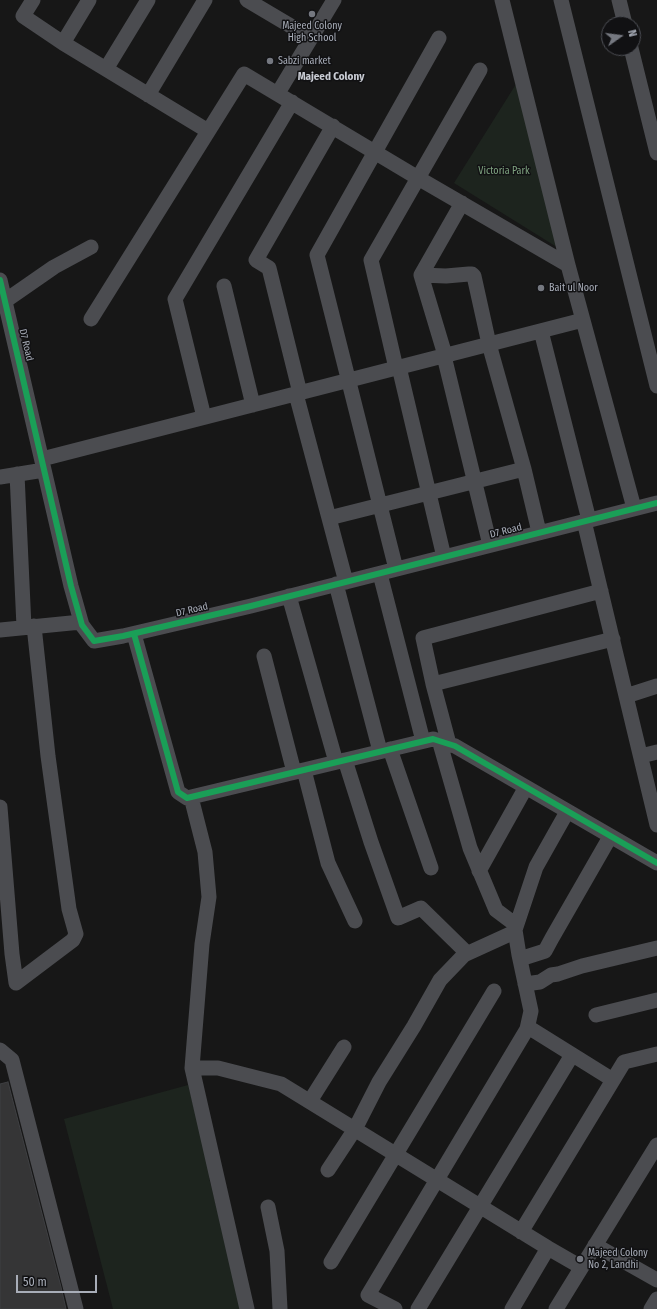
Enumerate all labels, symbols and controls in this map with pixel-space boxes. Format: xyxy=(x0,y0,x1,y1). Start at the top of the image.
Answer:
marker: Majeed Colony High School xyxy=(307,9,317,19)
north arrow xyxy=(601,16,641,56)
place label: Majeed Colony High School xyxy=(282,20,342,44)
text: N xyxy=(625,28,639,38)
place label: Sabzi market xyxy=(278,55,331,67)
marker: Sabzi market xyxy=(265,56,275,66)
district label: Majeed Colony xyxy=(298,70,364,84)
park label: Victoria Park xyxy=(478,165,530,177)
place label: Bait ul Noor xyxy=(549,282,598,294)
marker: Bait ul Noor xyxy=(536,283,546,293)
street label: D7 Road xyxy=(16,328,36,362)
street label: D7 Road xyxy=(489,521,523,541)
street label: D7 Road xyxy=(175,600,209,620)
place label: Majeed Colony No 2, Landhi xyxy=(588,1247,648,1270)
marker: Majeed Colony No 2, Landhi xyxy=(575,1254,585,1264)
scale bar xyxy=(18,1267,99,1293)
text: 50 m xyxy=(23,1275,47,1289)

